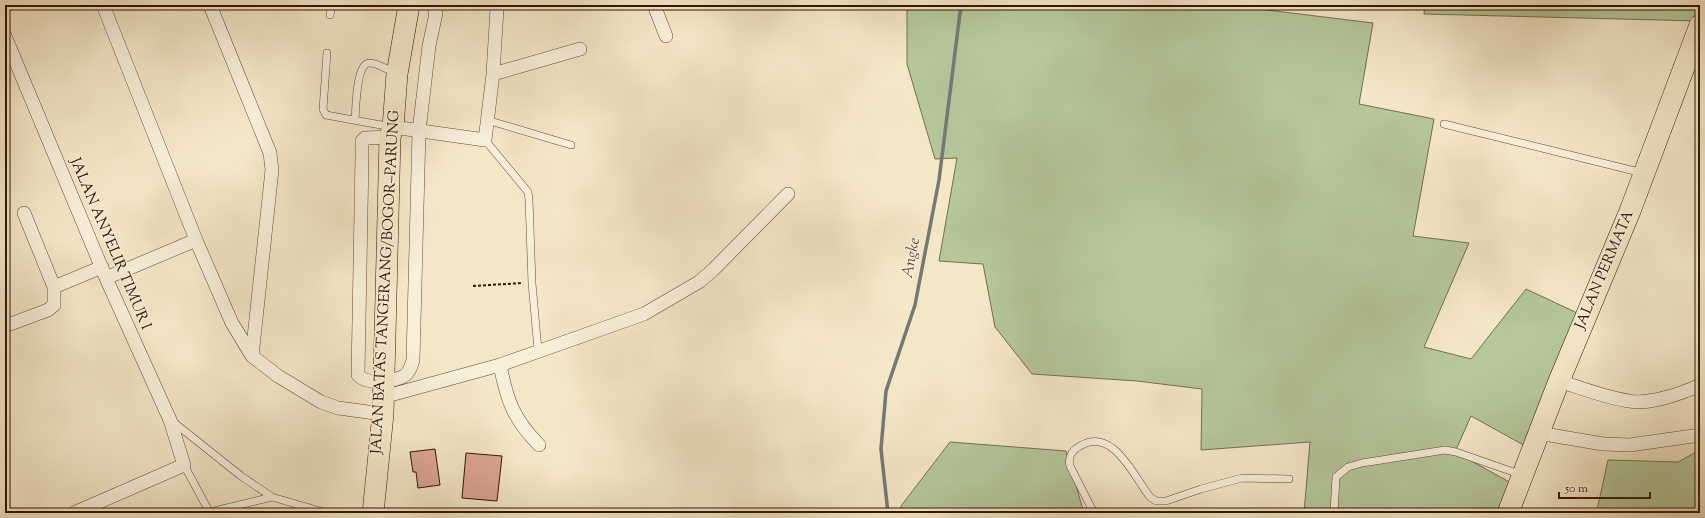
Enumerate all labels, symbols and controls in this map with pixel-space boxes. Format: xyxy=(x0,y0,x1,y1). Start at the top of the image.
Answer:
street label: JALAN BATAS TANGERANG/BOGOR–PARUNG xyxy=(366,109,406,456)
street label: JALAN ANYELIR TIMUR I xyxy=(64,154,156,333)
street label: JALAN PERMATA xyxy=(1570,207,1640,334)
water label: Angke xyxy=(897,236,927,280)
scale bar xyxy=(1559,474,1650,500)
text: 50 m xyxy=(1564,480,1588,498)

